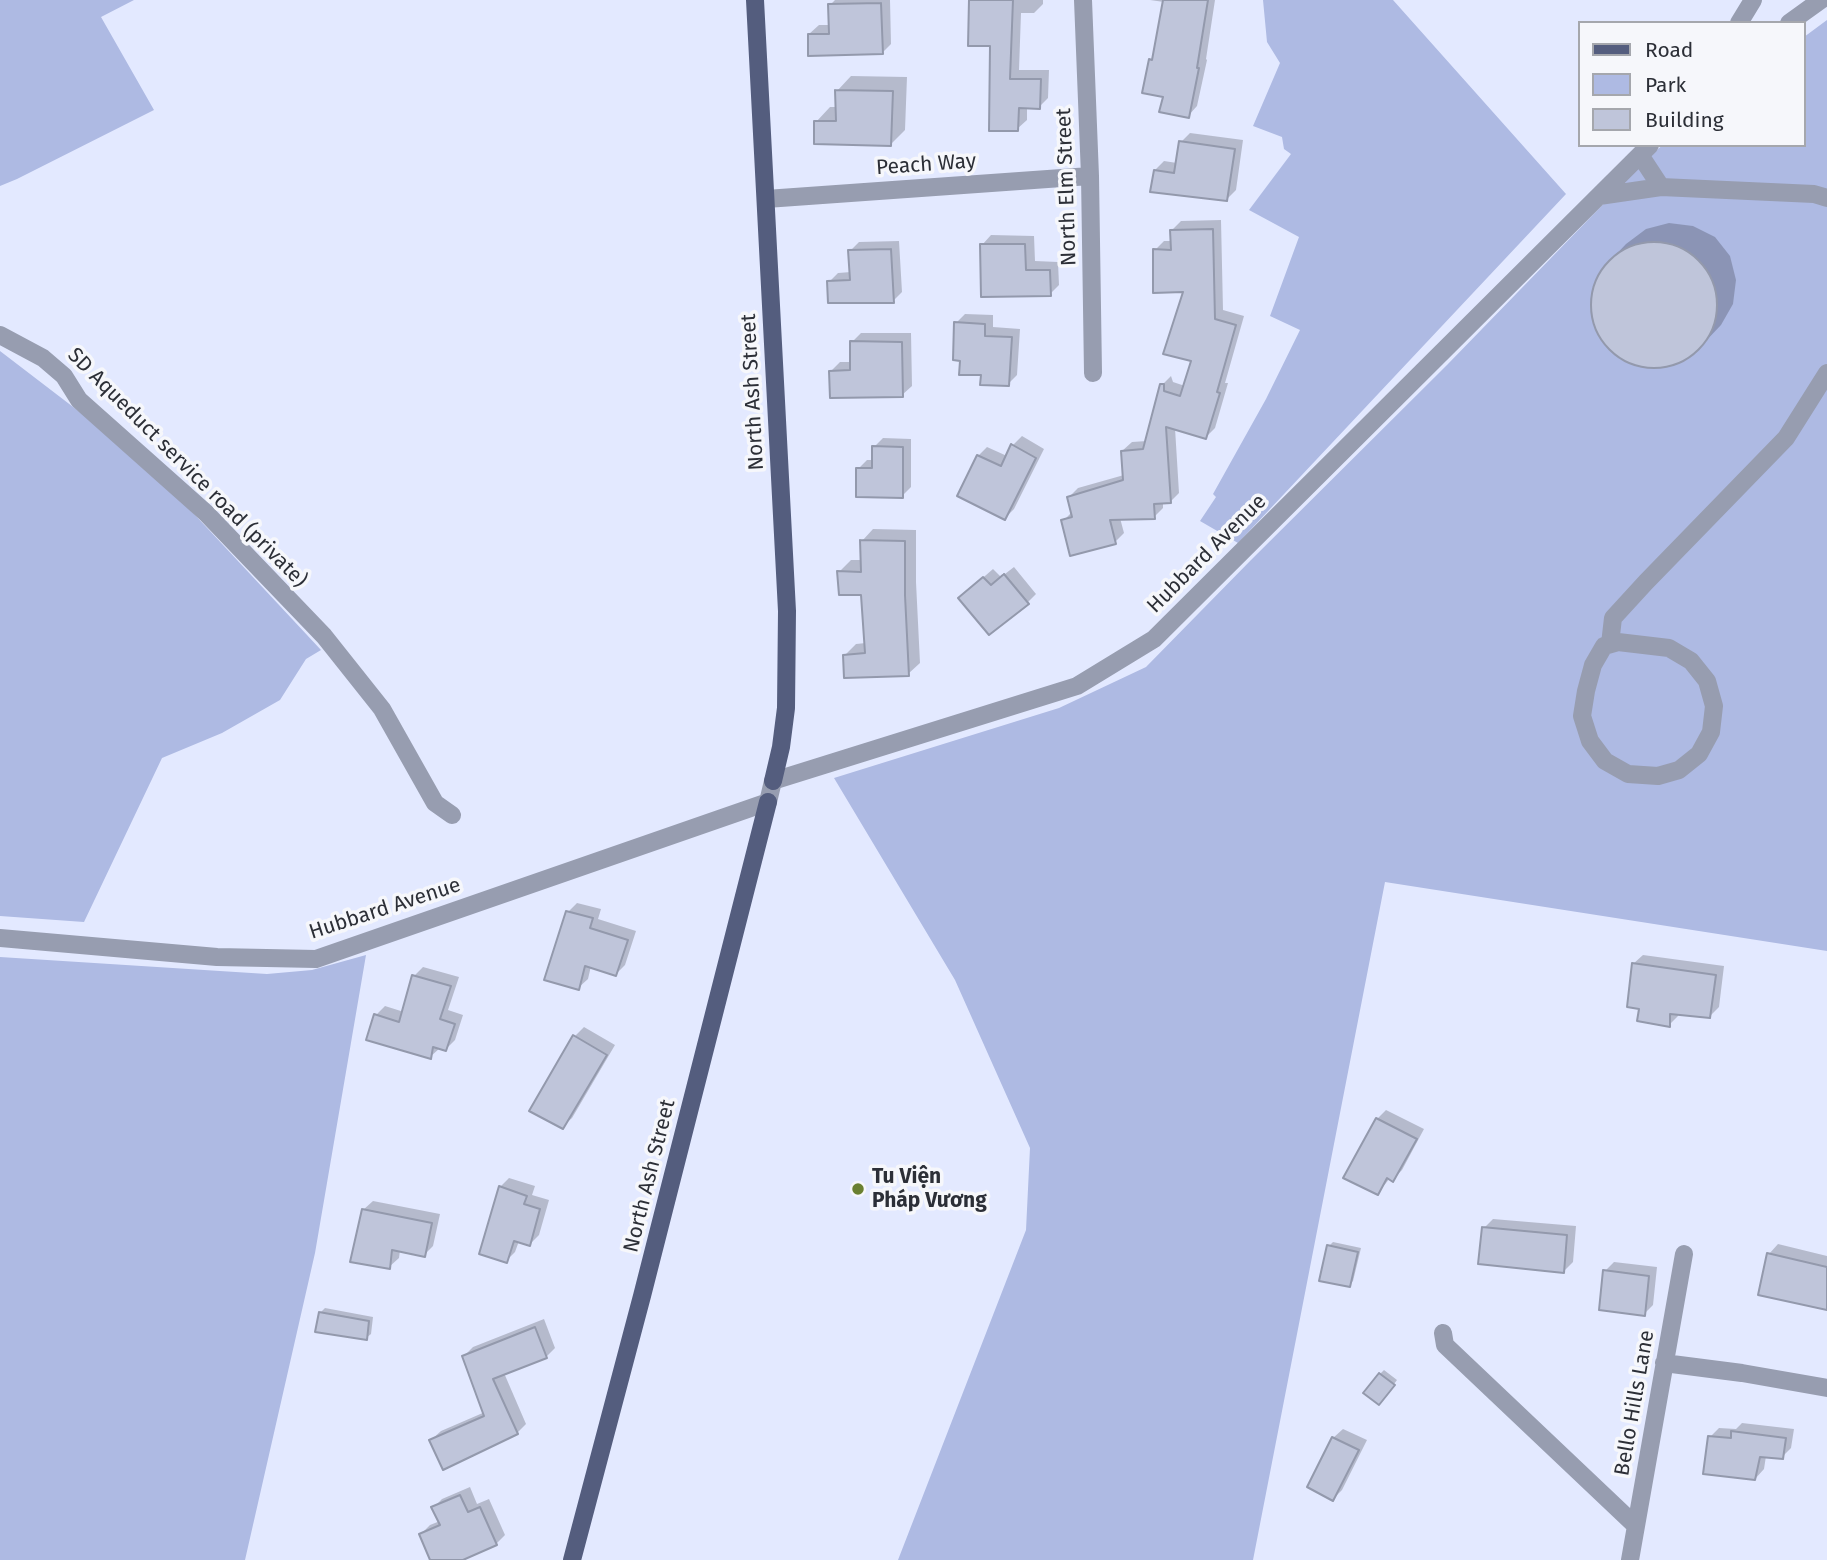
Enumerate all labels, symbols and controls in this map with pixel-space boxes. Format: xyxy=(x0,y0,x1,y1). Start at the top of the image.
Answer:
legend xyxy=(1578,21,1806,147)
text: Road xyxy=(1645,37,1693,63)
text: Park xyxy=(1645,72,1686,98)
text: Building xyxy=(1645,107,1724,133)
street label: North Elm Street xyxy=(1052,108,1082,266)
street label: Peach Way xyxy=(875,149,977,181)
street label: North Ash Street xyxy=(736,313,770,471)
street label: SD Aqueduct service road (private) xyxy=(62,343,312,593)
street label: Hubbard Avenue xyxy=(1142,489,1272,619)
street label: Hubbard Avenue xyxy=(306,873,464,945)
street label: North Ash Street xyxy=(619,1097,681,1255)
place label: Tu Viện Pháp Vương xyxy=(872,1164,987,1214)
marker: Tu Viện Pháp Vương xyxy=(850,1181,866,1197)
street label: Bello Hills Lane xyxy=(1610,1328,1660,1478)

